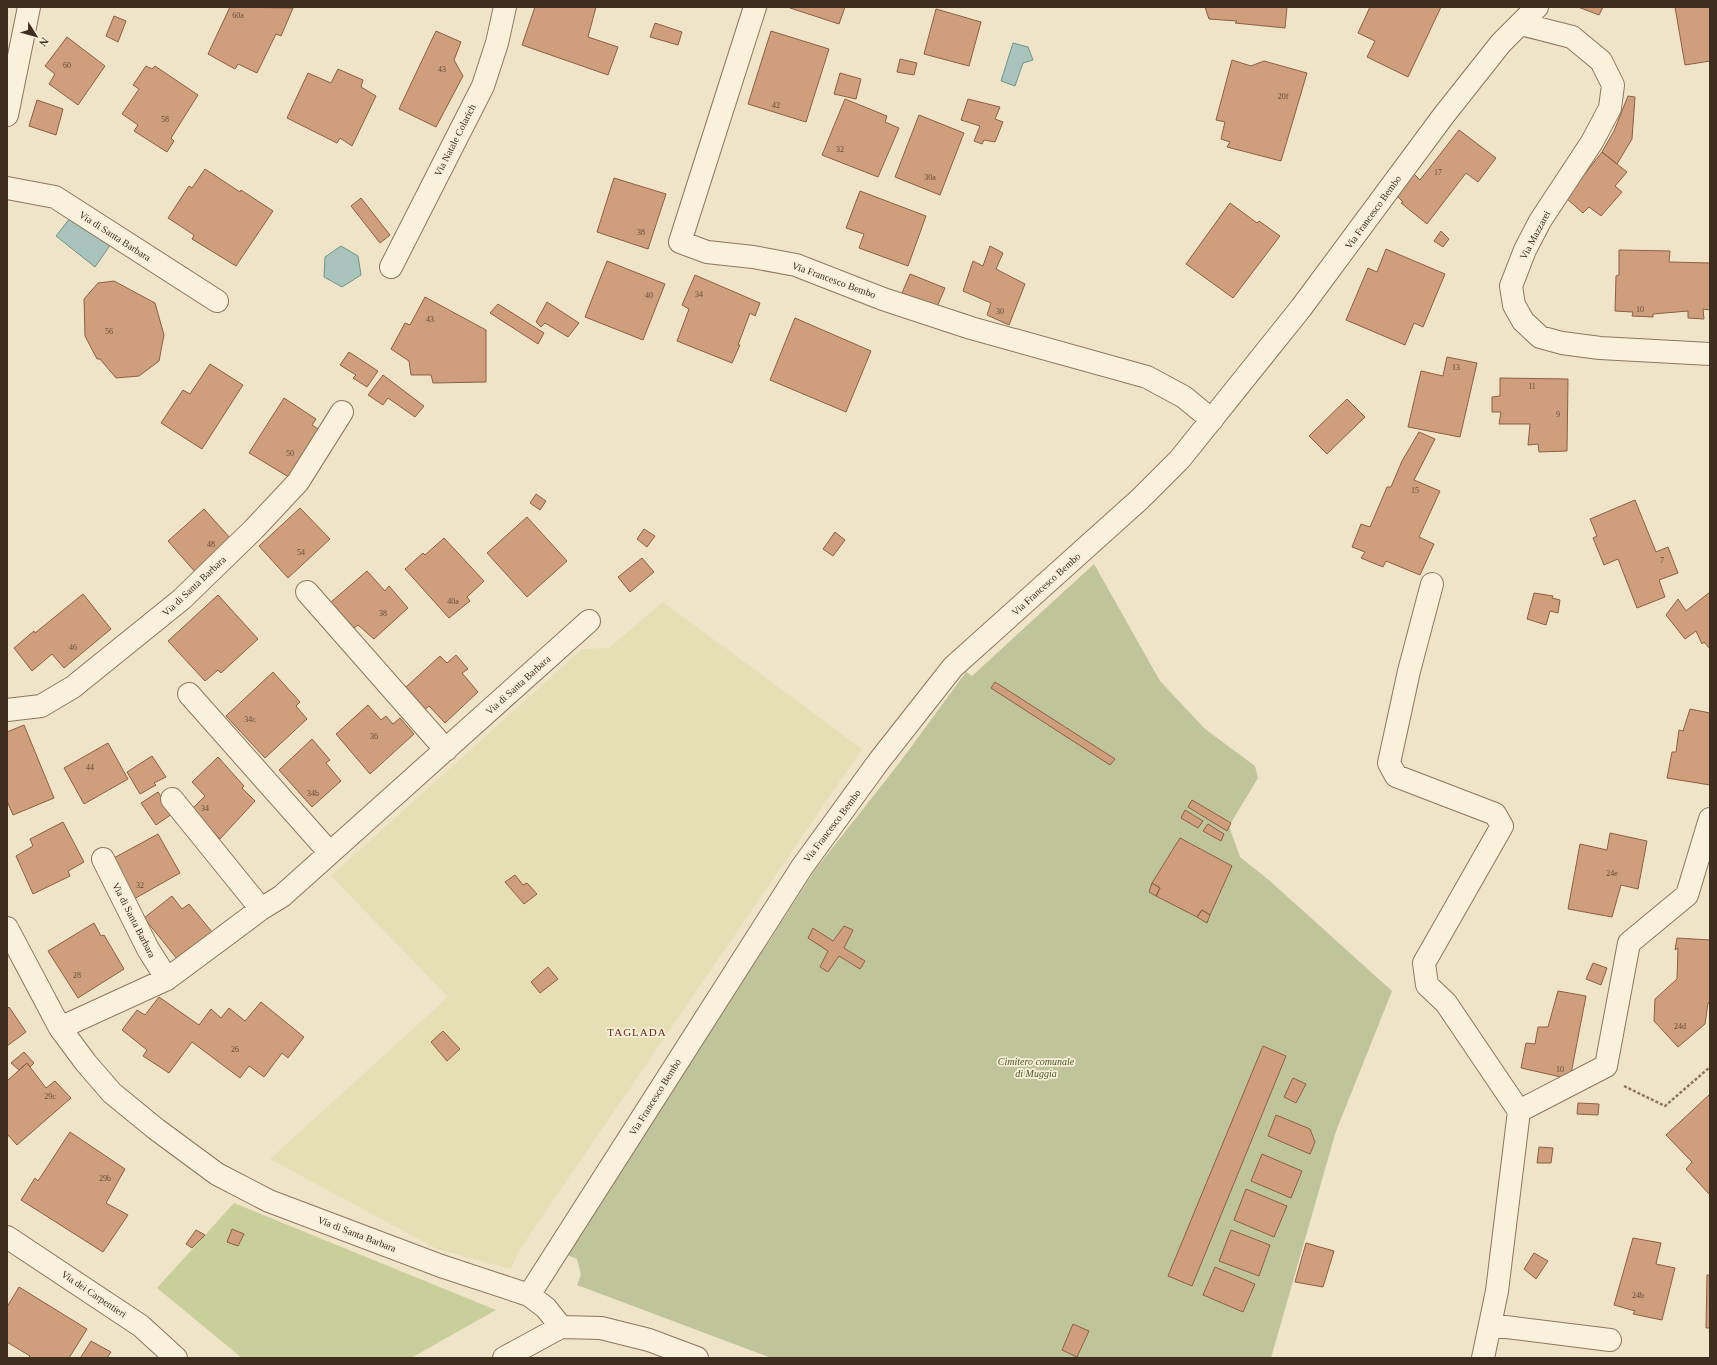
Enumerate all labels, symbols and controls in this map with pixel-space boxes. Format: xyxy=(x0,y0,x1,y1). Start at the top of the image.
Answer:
house number: 60a xyxy=(232,11,244,20)
north arrow xyxy=(16,16,56,56)
text: N xyxy=(37,35,51,49)
house number: 60 xyxy=(63,61,71,70)
house number: 43 xyxy=(438,65,446,74)
house number: 20f xyxy=(1278,92,1289,101)
house number: 42 xyxy=(772,101,780,110)
street label: Via Natale Colarich xyxy=(432,102,478,178)
house number: 58 xyxy=(161,115,169,124)
house number: 32 xyxy=(836,145,844,154)
house number: 17 xyxy=(1434,168,1442,177)
house number: 30a xyxy=(924,173,936,182)
street label: Via Francesco Bembo xyxy=(1343,173,1403,251)
street label: Via di Santa Barbara xyxy=(77,209,153,264)
street label: Via Mazzarei xyxy=(1518,209,1553,261)
house number: 38 xyxy=(637,228,645,237)
street label: Via Francesco Bembo xyxy=(791,260,877,300)
house number: 34 xyxy=(695,290,703,299)
house number: 40 xyxy=(645,291,653,300)
house number: 10 xyxy=(1636,305,1644,314)
house number: 30 xyxy=(996,307,1004,316)
house number: 43 xyxy=(426,315,434,324)
house number: 56 xyxy=(105,327,113,336)
house number: 13 xyxy=(1452,363,1460,372)
house number: 11 xyxy=(1528,382,1536,391)
house number: 9 xyxy=(1556,410,1560,419)
house number: 50 xyxy=(286,449,294,458)
house number: 15 xyxy=(1411,486,1419,495)
house number: 48 xyxy=(207,540,215,549)
house number: 54 xyxy=(297,548,305,557)
street label: Via Francesco Bembo xyxy=(1010,550,1082,618)
street label: Via di Santa Barbara xyxy=(160,553,229,618)
house number: 7 xyxy=(1660,556,1664,565)
house number: 40a xyxy=(447,597,459,606)
house number: 38 xyxy=(379,609,387,618)
house number: 46 xyxy=(69,643,77,652)
street label: Via di Santa Barbara xyxy=(483,653,553,717)
house number: 34c xyxy=(244,715,256,724)
house number: 36 xyxy=(370,732,378,741)
house number: 44 xyxy=(86,763,94,772)
street label: Via Francesco Bembo xyxy=(801,787,863,865)
house number: 34b xyxy=(307,789,319,798)
house number: 34 xyxy=(201,804,209,813)
house number: 24e xyxy=(1606,869,1618,878)
street label: Via di Santa Barbara xyxy=(110,881,158,960)
house number: 32 xyxy=(136,881,144,890)
house number: 28 xyxy=(73,971,81,980)
house number: 24d xyxy=(1674,1022,1686,1031)
district label: TAGLADA xyxy=(607,1026,667,1038)
house number: 26 xyxy=(231,1045,239,1054)
park label: Cimitero comunale di Muggia xyxy=(998,1056,1075,1079)
street label: Via Francesco Bembo xyxy=(627,1057,683,1137)
house number: 10 xyxy=(1556,1065,1564,1074)
house number: 29c xyxy=(44,1092,56,1101)
house number: 29b xyxy=(99,1174,111,1183)
street label: Via di Santa Barbara xyxy=(316,1214,398,1254)
street label: Via dei Carpentieri xyxy=(59,1268,129,1320)
house number: 24b xyxy=(1632,1291,1644,1300)

